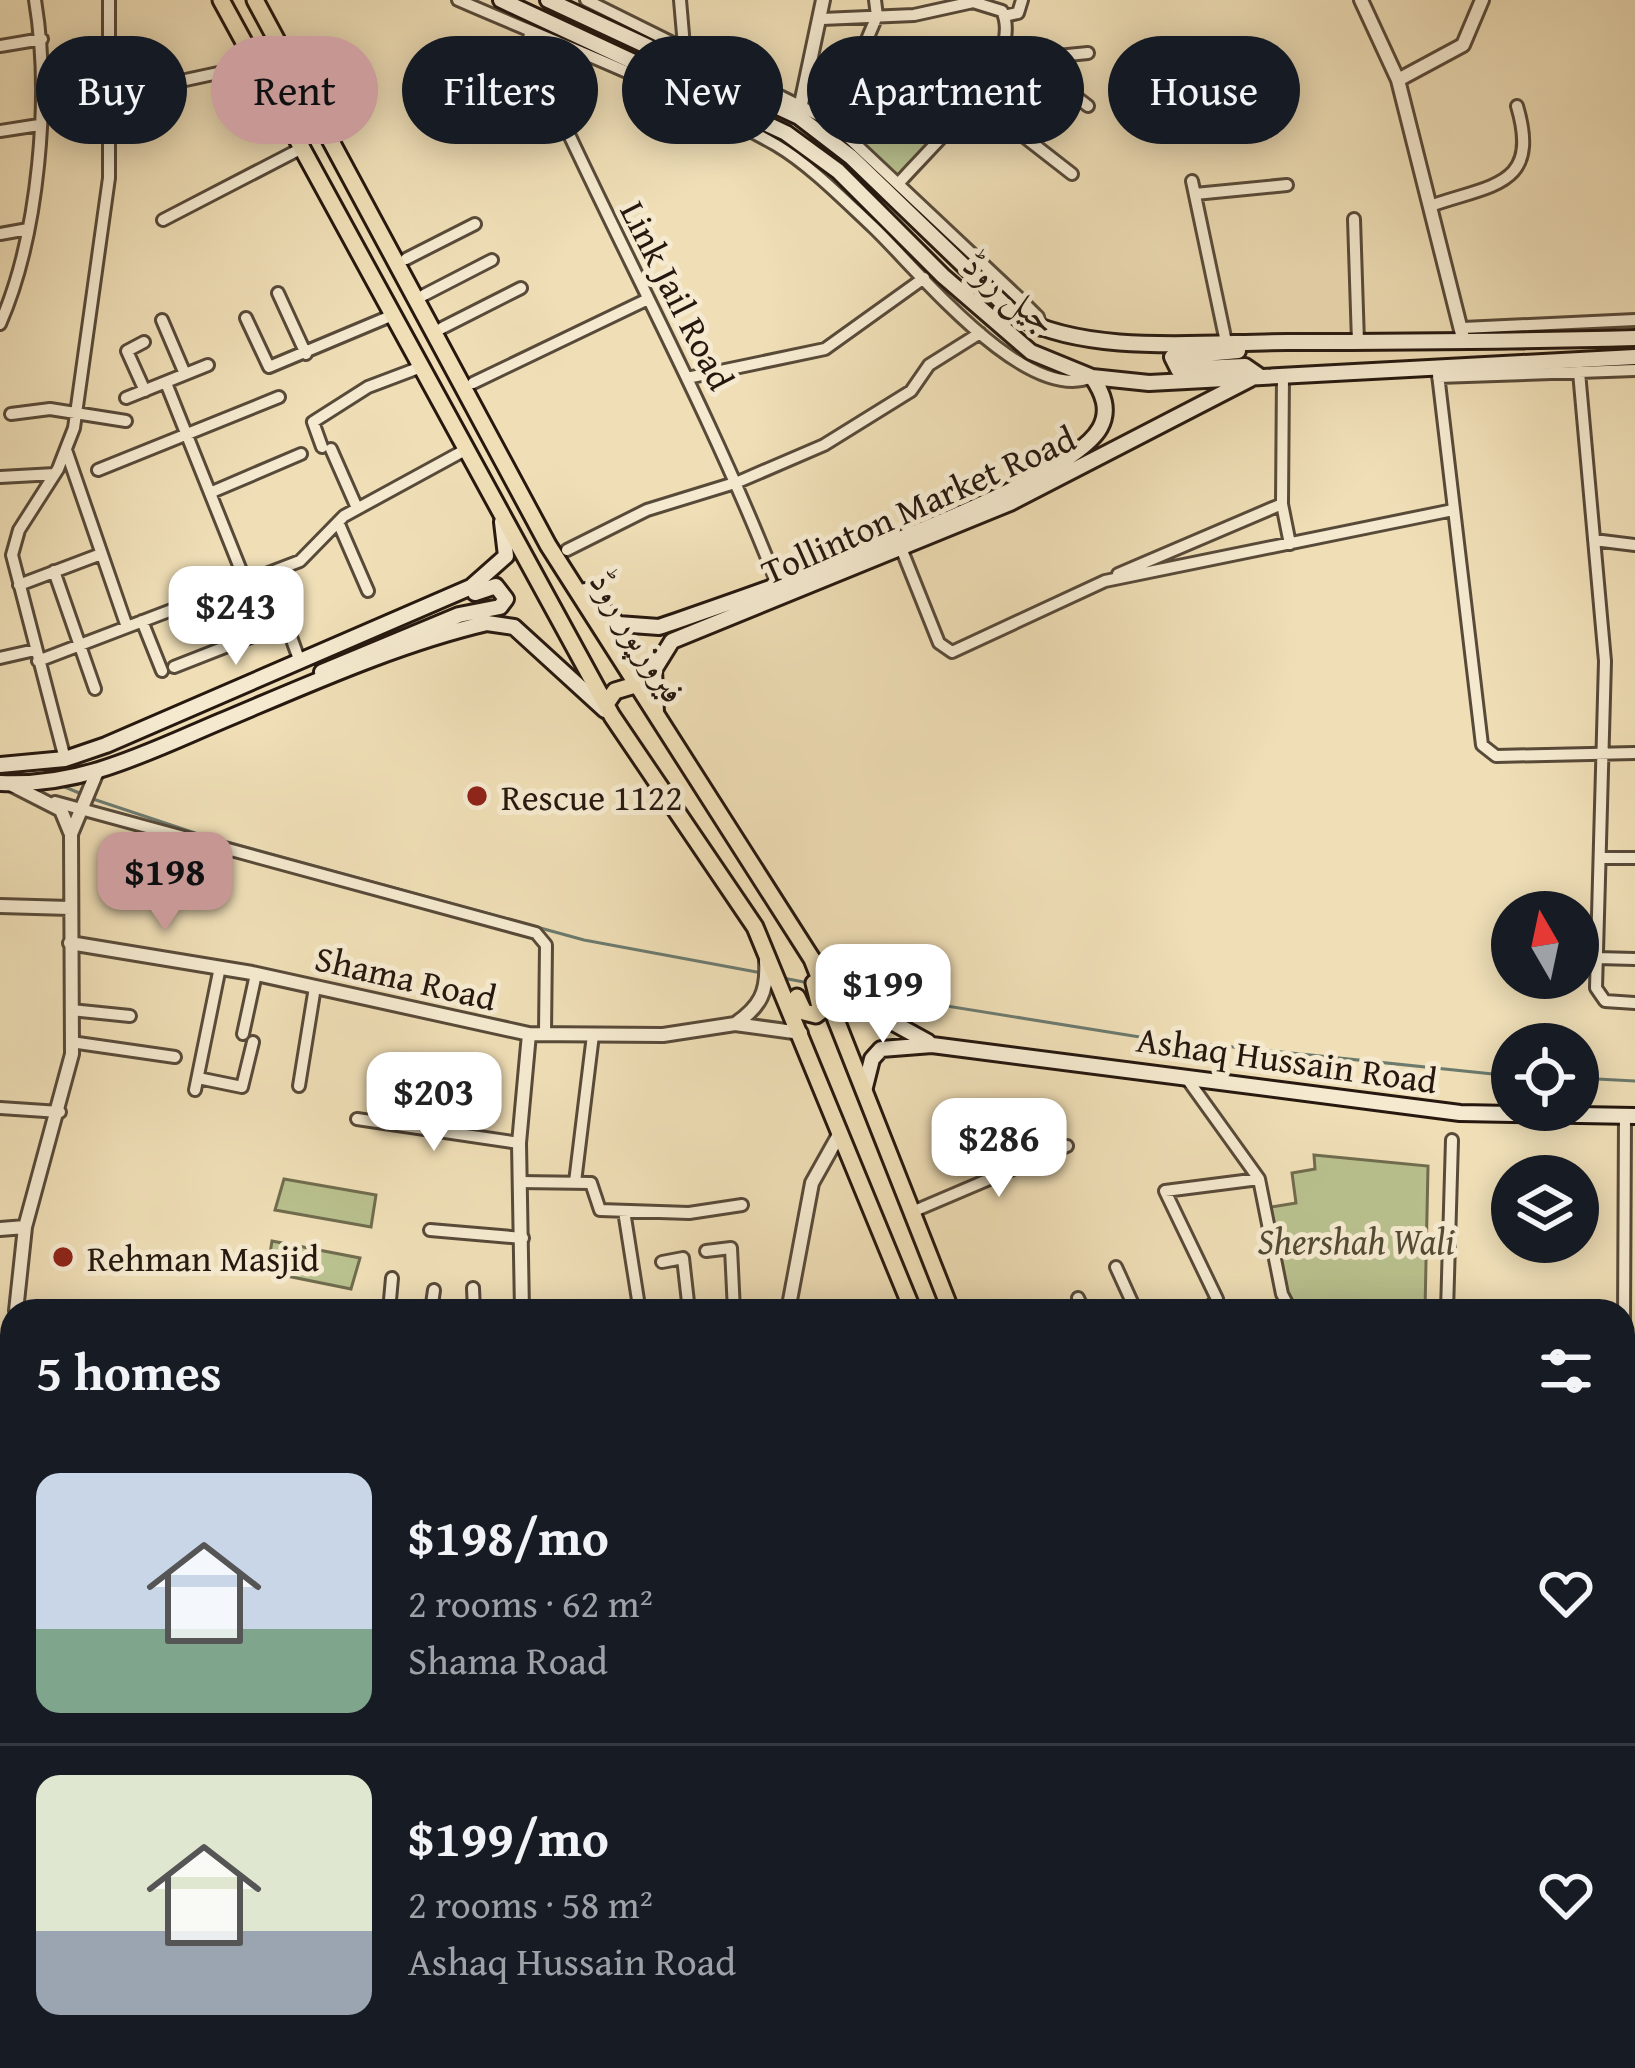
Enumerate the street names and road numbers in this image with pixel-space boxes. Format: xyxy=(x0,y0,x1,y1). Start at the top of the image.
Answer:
street label: Link Jail Road xyxy=(608,191,748,399)
street label: جیل روڈ xyxy=(952,237,1070,347)
street label: Tollinton Market Road xyxy=(753,411,1083,597)
street label: فیروزپور روڈ xyxy=(576,559,701,714)
street label: Shama Road xyxy=(310,930,502,1024)
street label: Ashaq Hussain Road xyxy=(1133,1012,1441,1106)

